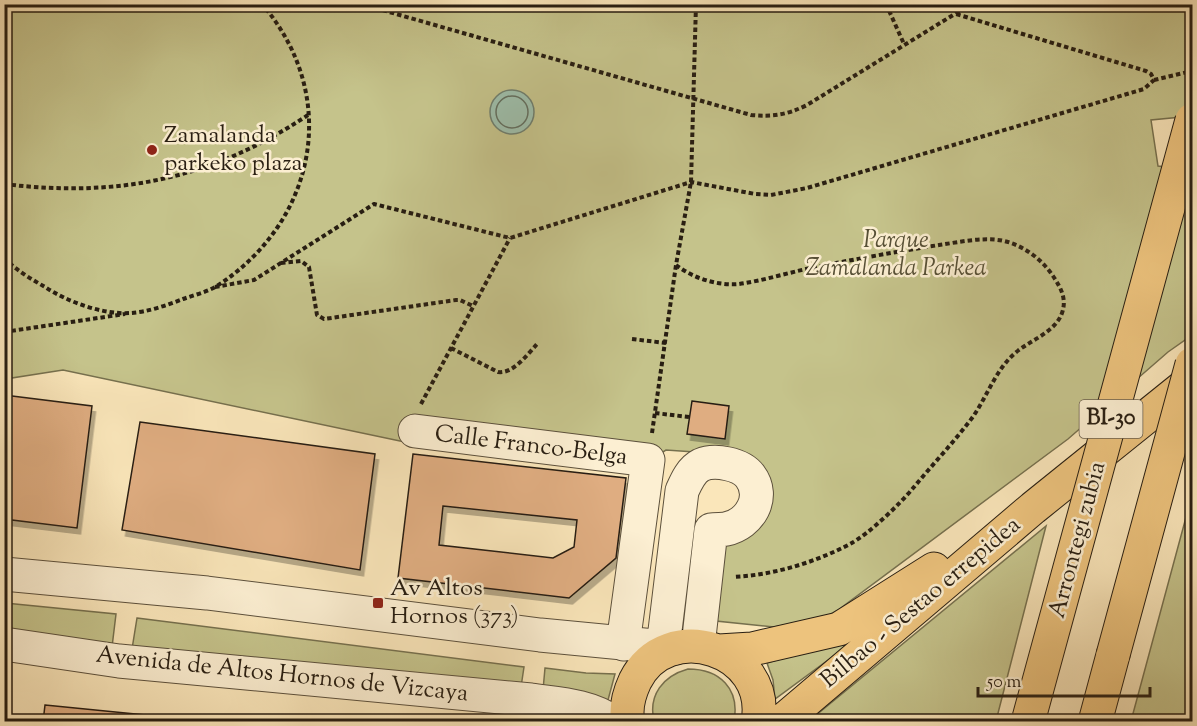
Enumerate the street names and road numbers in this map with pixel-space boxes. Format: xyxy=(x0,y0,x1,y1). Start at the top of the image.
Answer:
road number: BI-30 xyxy=(1080,400,1142,438)
street label: Calle Franco-Belga xyxy=(433,417,629,475)
street label: Arrontegi zubia xyxy=(1041,458,1115,622)
street label: Bilbao - Sestao errepidea xyxy=(814,509,1028,697)
street label: Avenida de Altos Hornos de Vizcaya xyxy=(94,639,470,711)

